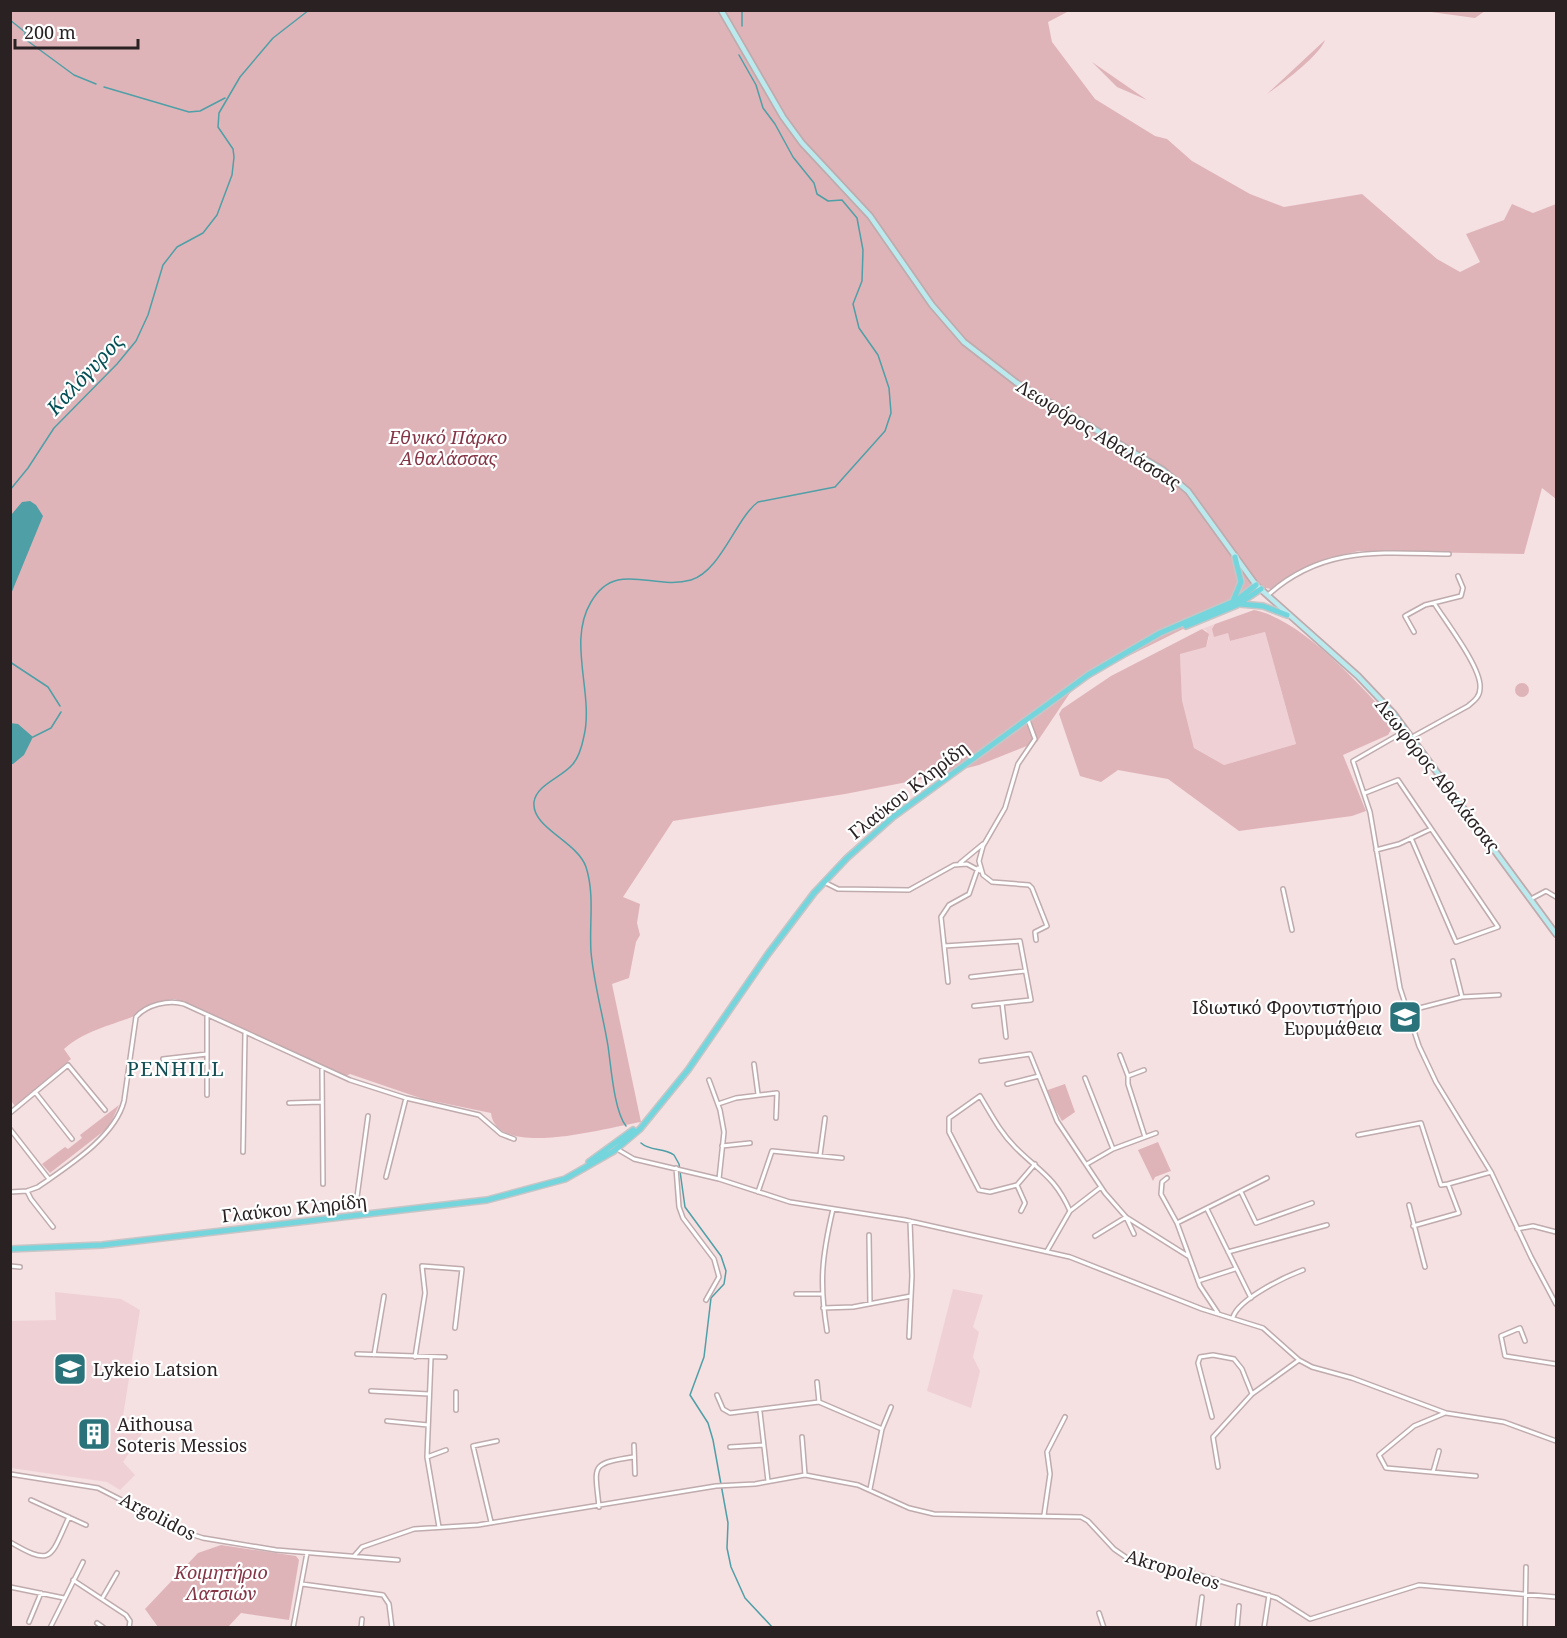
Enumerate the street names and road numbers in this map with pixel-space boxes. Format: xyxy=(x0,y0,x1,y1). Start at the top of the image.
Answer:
street label: Λεωφόρος Αθαλάσσας xyxy=(1012,374,1186,495)
street label: Λεωφόρος Αθαλάσσας xyxy=(1370,693,1506,857)
street label: Γλαύκου Κληρίδη xyxy=(843,736,973,844)
street label: Γλαύκου Κληρίδη xyxy=(220,1188,368,1228)
street label: Argolidos xyxy=(116,1487,200,1545)
street label: Akropoleos xyxy=(1123,1543,1223,1595)

